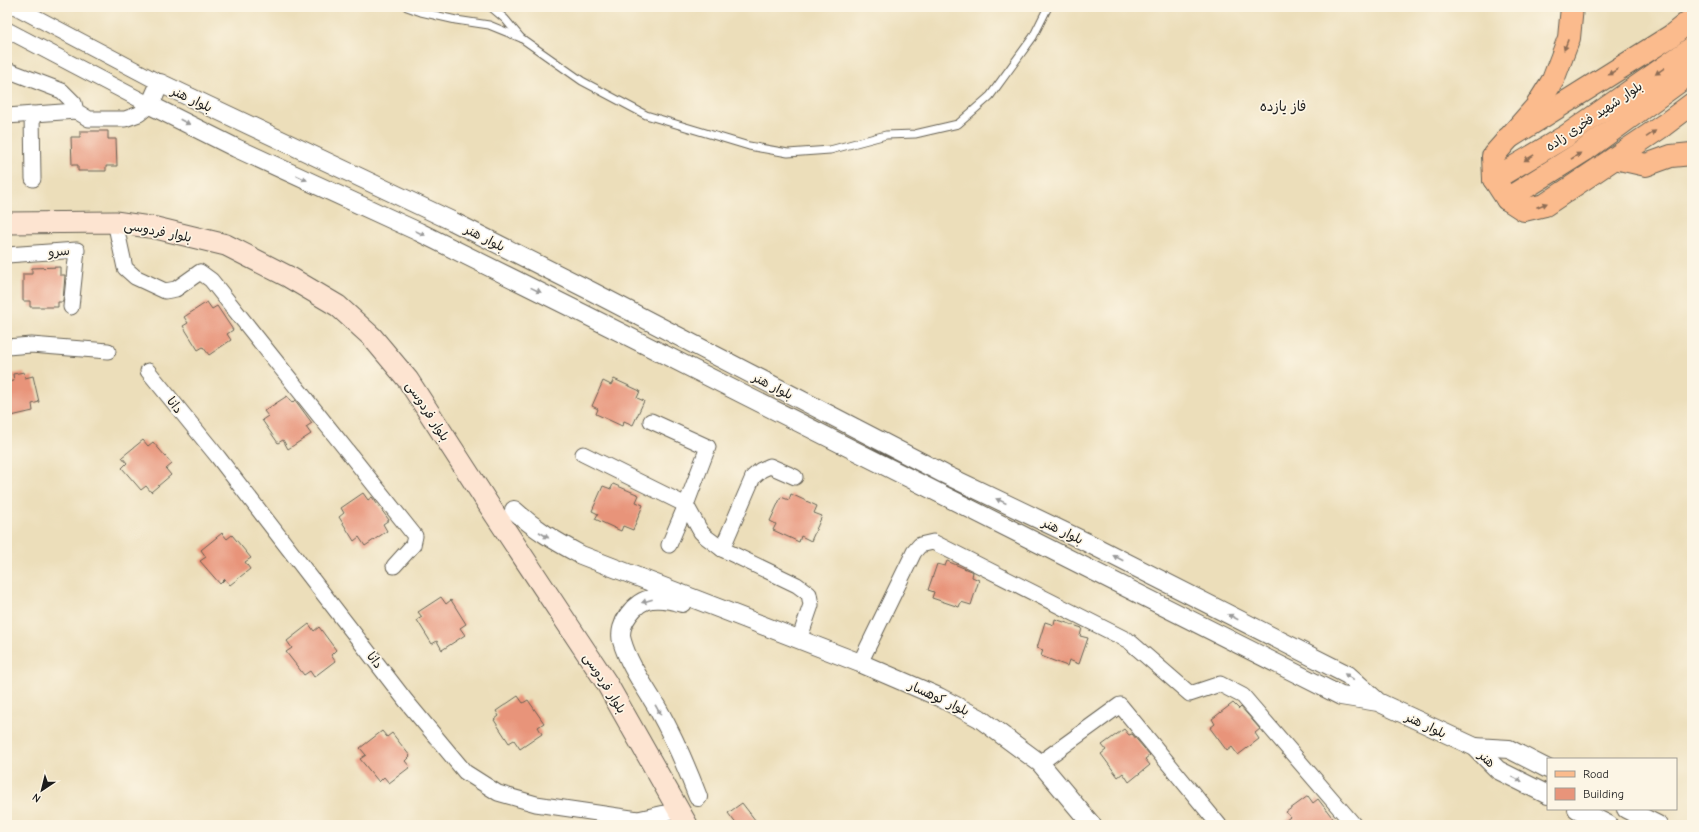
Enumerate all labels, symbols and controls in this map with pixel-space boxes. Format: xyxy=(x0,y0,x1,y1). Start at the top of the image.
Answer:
one-way arrow xyxy=(1562,40,1568,52)
one-way arrow xyxy=(1655,67,1666,75)
one-way arrow xyxy=(1608,68,1618,76)
street label: بلوار شهید فخری زاده xyxy=(1543,78,1646,155)
street label: بلوار هنر xyxy=(168,83,215,116)
district label: فاز یازده xyxy=(1260,98,1306,115)
one-way arrow xyxy=(179,119,190,126)
one-way arrow xyxy=(1646,130,1656,138)
one-way arrow xyxy=(1570,153,1582,160)
one-way arrow xyxy=(1523,155,1535,162)
one-way arrow xyxy=(296,176,308,182)
one-way arrow xyxy=(1537,201,1549,207)
street label: بلوار فردوسی xyxy=(123,217,193,247)
street label: بلوار هنر xyxy=(461,221,508,255)
one-way arrow xyxy=(414,230,426,236)
street label: سرو xyxy=(47,243,70,261)
one-way arrow xyxy=(531,287,542,293)
street label: بلوار هنر xyxy=(749,369,796,403)
street label: بلوار فردوسی xyxy=(401,378,453,445)
street label: دانا xyxy=(164,394,186,416)
one-way arrow xyxy=(995,498,1006,504)
street label: بلوار هنر xyxy=(1039,514,1086,548)
one-way arrow xyxy=(538,531,550,538)
one-way arrow xyxy=(1112,555,1123,561)
one-way arrow xyxy=(640,598,652,604)
one-way arrow xyxy=(1228,614,1239,620)
street label: دانا xyxy=(364,649,386,671)
street label: بلوار فردوسی xyxy=(579,650,629,717)
one-way arrow xyxy=(1343,673,1354,681)
street label: بلوار کوهسار xyxy=(905,677,972,719)
one-way arrow xyxy=(655,704,662,716)
street label: بلوار هنر xyxy=(1402,709,1449,742)
street label: هنر xyxy=(1475,747,1498,770)
legend xyxy=(1547,758,1677,810)
text: Road xyxy=(1583,767,1609,781)
north arrow xyxy=(22,770,62,810)
one-way arrow xyxy=(1511,776,1522,782)
text: Building xyxy=(1583,787,1624,801)
text: N xyxy=(30,790,43,805)

